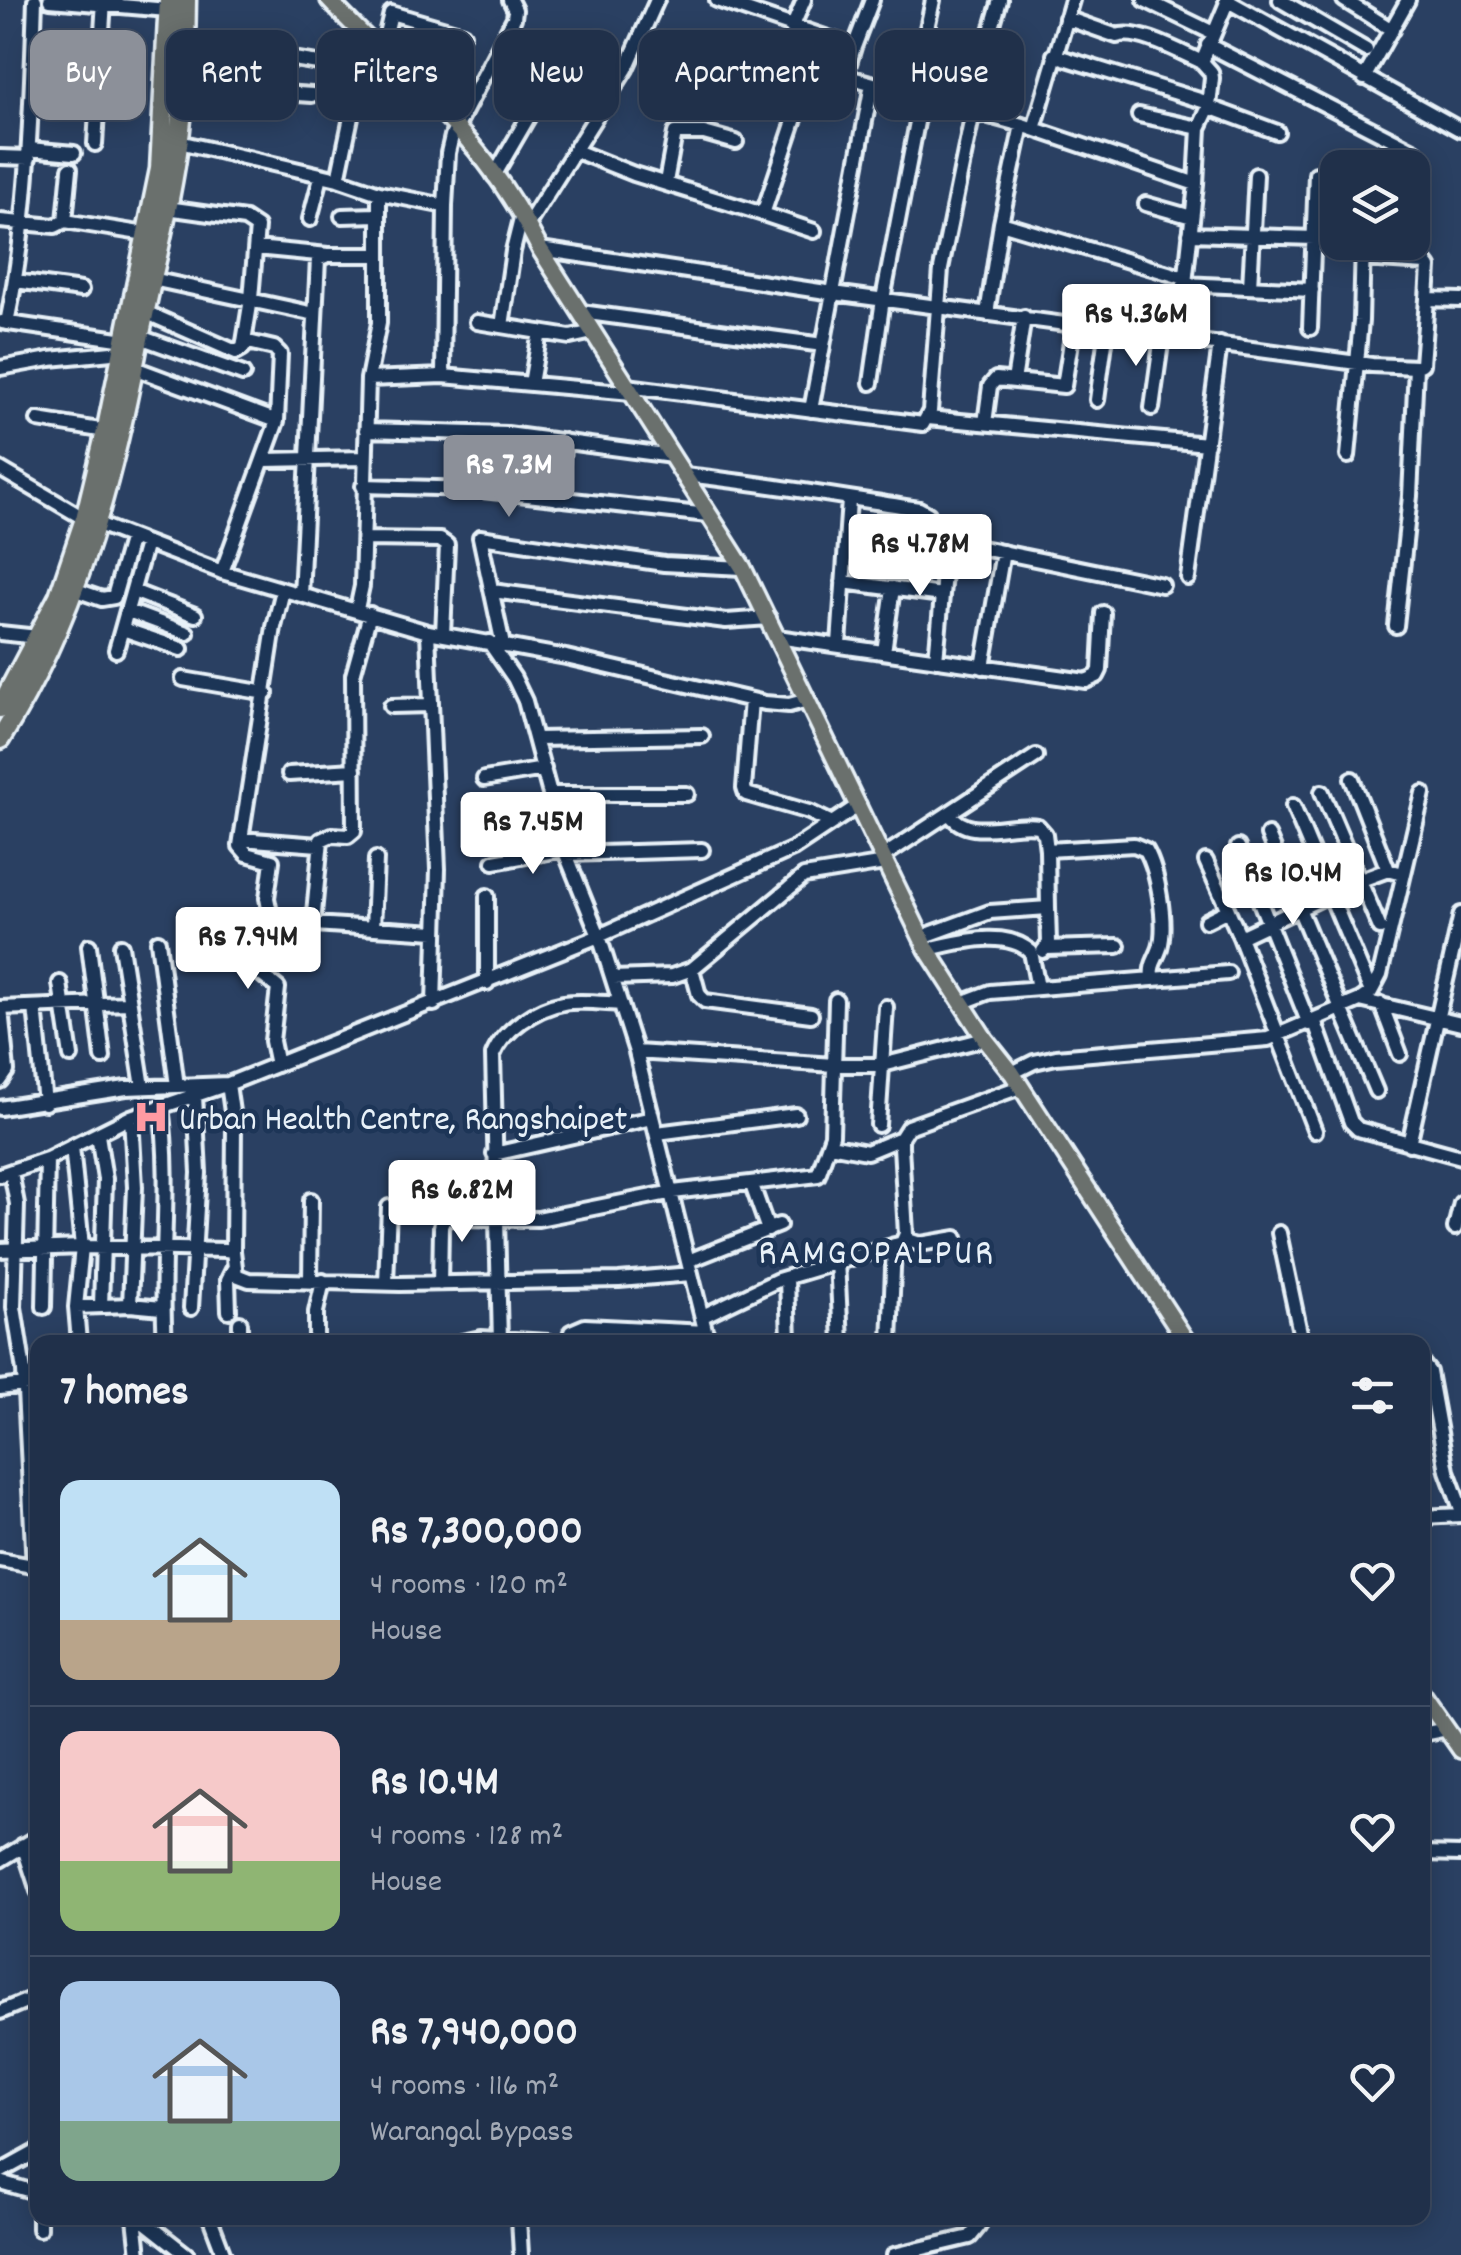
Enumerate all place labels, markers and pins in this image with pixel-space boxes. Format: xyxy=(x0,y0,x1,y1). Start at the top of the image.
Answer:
pin: Rs 4.36M xyxy=(1033,284,1239,369)
pin: Rs 7.3M xyxy=(417,435,601,520)
pin: Rs 4.78M xyxy=(817,514,1023,599)
pin: Rs 7.45M xyxy=(430,792,636,877)
pin: Rs 10.4M xyxy=(1190,843,1396,928)
pin: Rs 7.94M xyxy=(145,907,351,992)
place label: Urban Health Centre, Rangshaipet xyxy=(179,1097,628,1147)
hospital icon: Urban Health Centre, Rangshaipet xyxy=(132,1098,170,1136)
pin: Rs 6.82M xyxy=(359,1160,565,1245)

